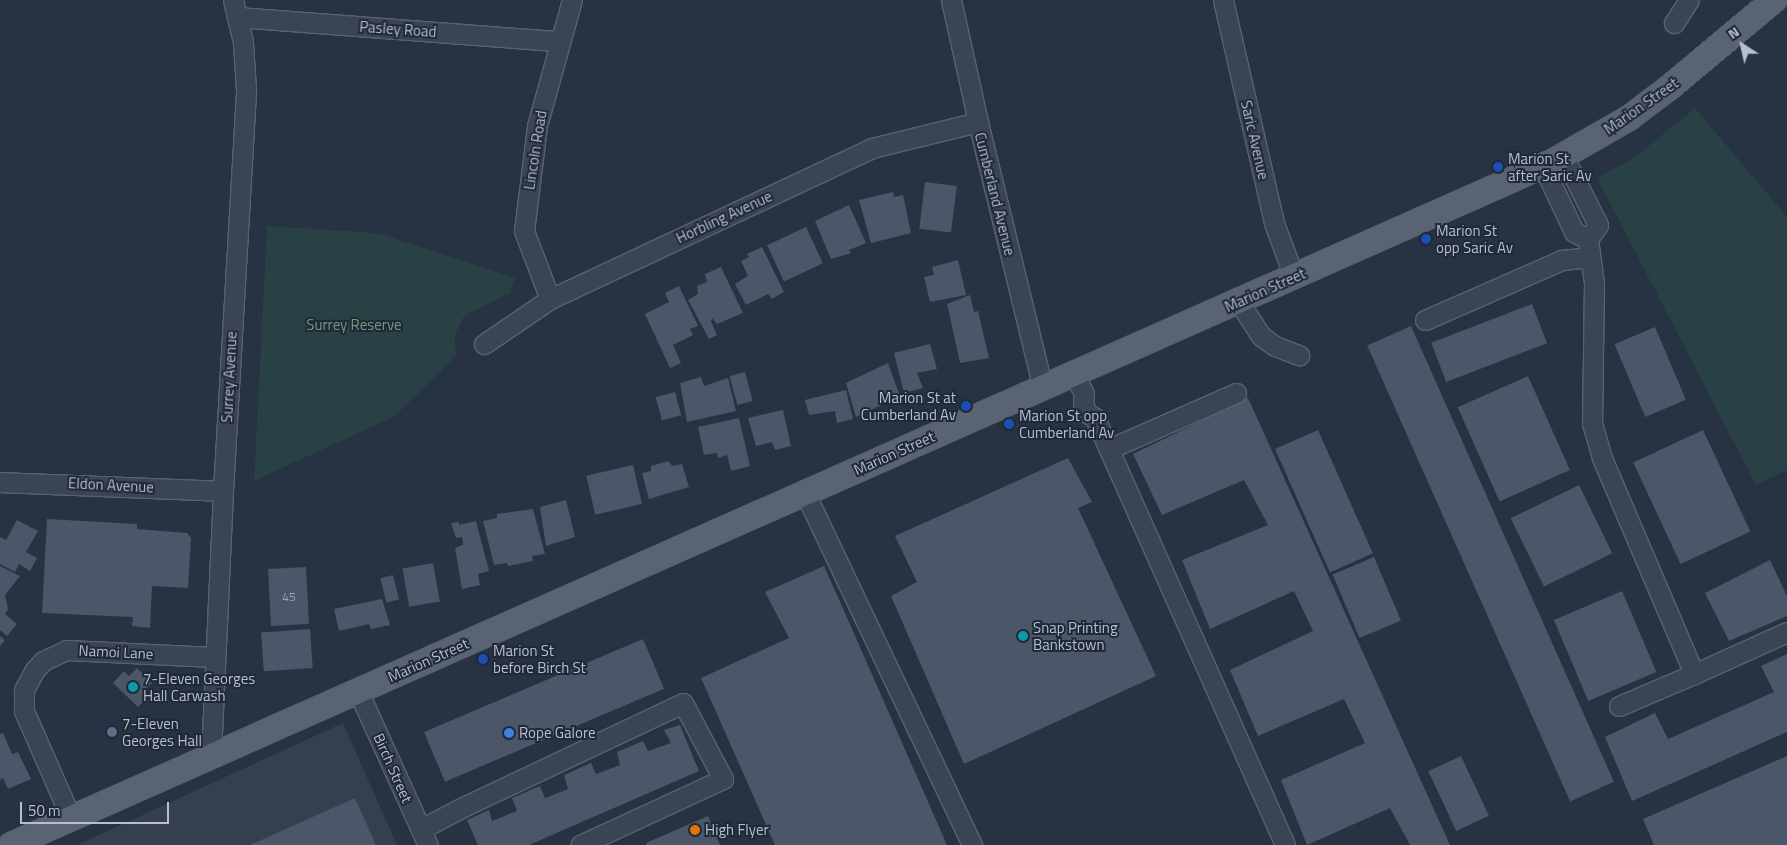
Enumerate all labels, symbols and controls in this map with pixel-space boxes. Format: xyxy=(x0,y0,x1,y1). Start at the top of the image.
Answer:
street label: Pasley Road xyxy=(359,17,437,41)
north arrow xyxy=(1717,20,1767,70)
text: N xyxy=(1723,21,1743,44)
street label: Marion Street xyxy=(1600,74,1682,138)
street label: Saric Avenue xyxy=(1237,99,1273,181)
street label: Lincoln Road xyxy=(520,109,550,191)
street label: Cumberland Avenue xyxy=(971,131,1019,257)
place label: Marion St after Saric Av xyxy=(1508,149,1592,184)
marker: Marion St after Saric Av xyxy=(1492,161,1504,173)
street label: Horbling Avenue xyxy=(673,187,775,247)
place label: Marion St opp Saric Av xyxy=(1436,221,1513,256)
marker: Marion St opp Saric Av xyxy=(1420,233,1432,245)
street label: Marion Street xyxy=(1222,264,1308,316)
park label: Surrey Reserve xyxy=(306,316,402,334)
street label: Surrey Avenue xyxy=(218,331,240,423)
place label: Marion St at Cumberland Av xyxy=(861,388,956,423)
marker: Marion St at Cumberland Av xyxy=(960,400,972,412)
place label: Marion St opp Cumberland Av xyxy=(1019,406,1114,441)
marker: Marion St opp Cumberland Av xyxy=(1003,418,1015,430)
street label: Marion Street xyxy=(851,427,937,479)
street label: Eldon Avenue xyxy=(68,474,154,496)
house number: 45 xyxy=(282,590,296,604)
place label: Snap Printing Bankstown xyxy=(1033,618,1118,653)
marker: Snap Printing Bankstown xyxy=(1017,630,1029,642)
street label: Marion Street xyxy=(385,634,471,686)
street label: Namoi Lane xyxy=(78,641,154,663)
place label: Marion St before Birch St xyxy=(493,641,586,676)
marker: Marion St before Birch St xyxy=(477,653,489,665)
place label: 7-Eleven Georges Hall Carwash xyxy=(143,669,255,704)
marker: 7-Eleven Georges Hall Carwash xyxy=(127,681,139,693)
place label: 7-Eleven Georges Hall xyxy=(122,714,202,749)
place label: Rope Galore xyxy=(519,724,596,742)
marker: 7-Eleven Georges Hall xyxy=(106,726,118,738)
marker: Rope Galore xyxy=(503,727,515,739)
street label: Birch Street xyxy=(370,730,416,806)
scale bar xyxy=(22,792,171,824)
text: 50 m xyxy=(28,799,61,822)
place label: High Flyer xyxy=(705,821,769,839)
marker: High Flyer xyxy=(689,824,701,836)

